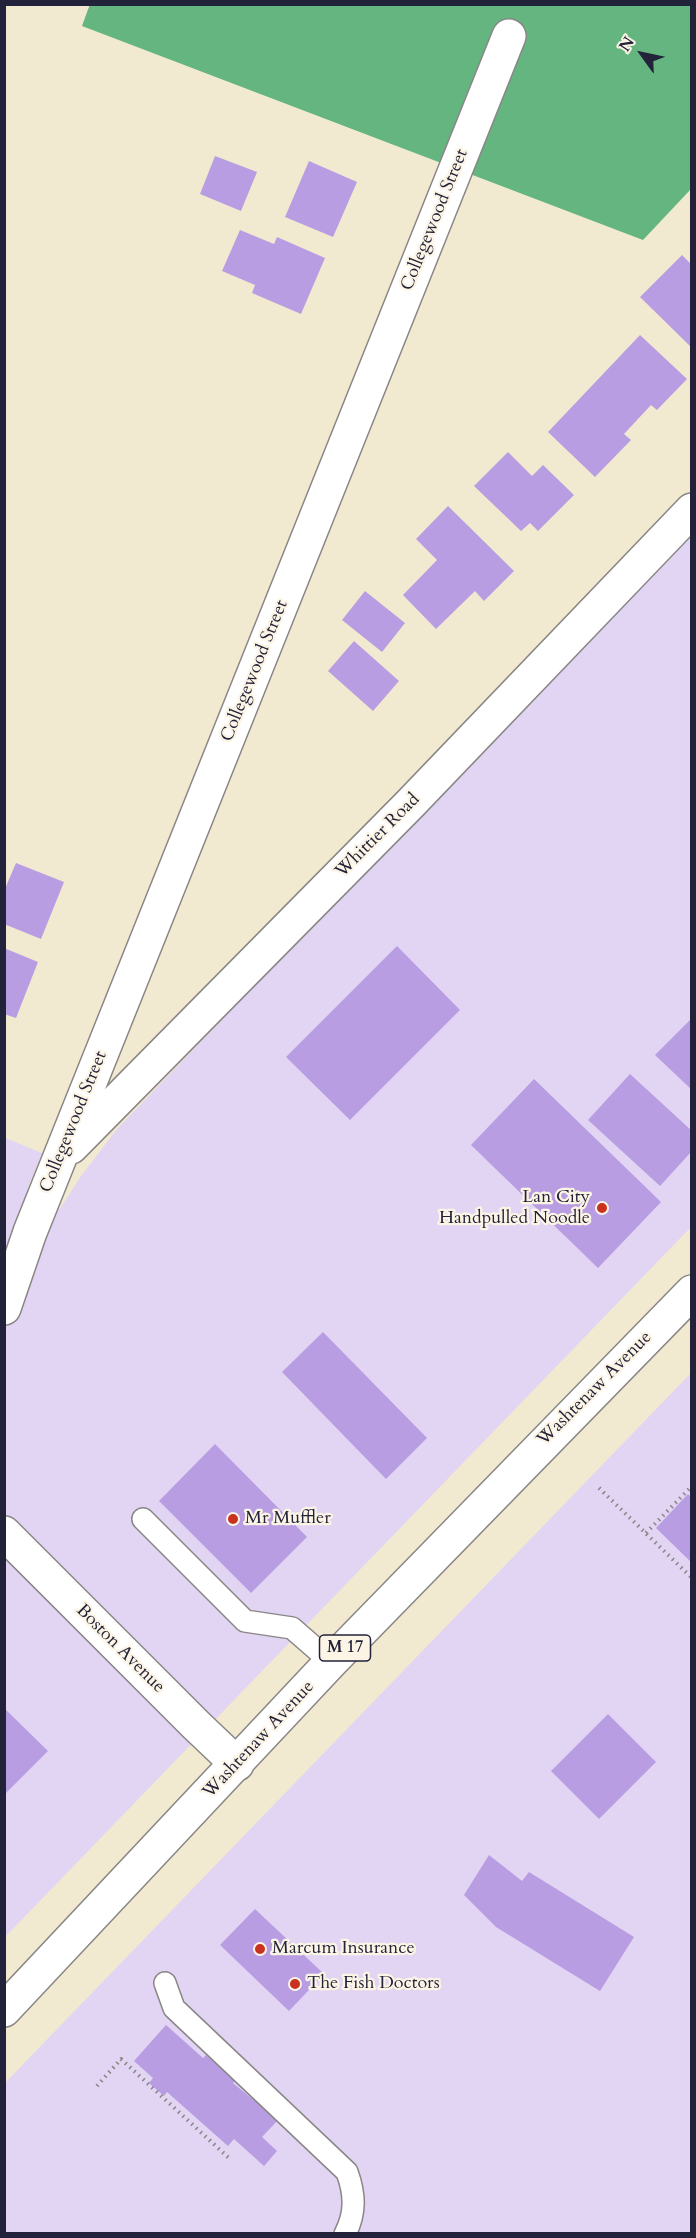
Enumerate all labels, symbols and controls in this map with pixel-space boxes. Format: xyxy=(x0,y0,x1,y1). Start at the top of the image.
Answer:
north arrow xyxy=(612,24,672,84)
text: N xyxy=(614,32,640,56)
street label: Collegewood Street xyxy=(397,146,473,294)
street label: Collegewood Street xyxy=(217,597,293,745)
street label: Whittier Road xyxy=(331,789,425,883)
street label: Collegewood Street xyxy=(36,1048,112,1196)
place label: Lan City Handpulled Noodle xyxy=(439,1187,590,1230)
marker: Lan City Handpulled Noodle xyxy=(595,1201,609,1215)
street label: Washtenaw Avenue xyxy=(533,1327,657,1451)
place label: Mr Muffler xyxy=(245,1508,331,1530)
marker: Mr Muffler xyxy=(226,1512,240,1526)
street label: Boston Avenue xyxy=(71,1600,169,1698)
road number: M 17 xyxy=(320,1635,370,1661)
street label: Washtenaw Avenue xyxy=(199,1677,319,1803)
place label: Marcum Insurance xyxy=(272,1938,415,1960)
marker: Marcum Insurance xyxy=(253,1942,267,1956)
place label: The Fish Doctors xyxy=(307,1973,440,1995)
marker: The Fish Doctors xyxy=(288,1977,302,1991)

